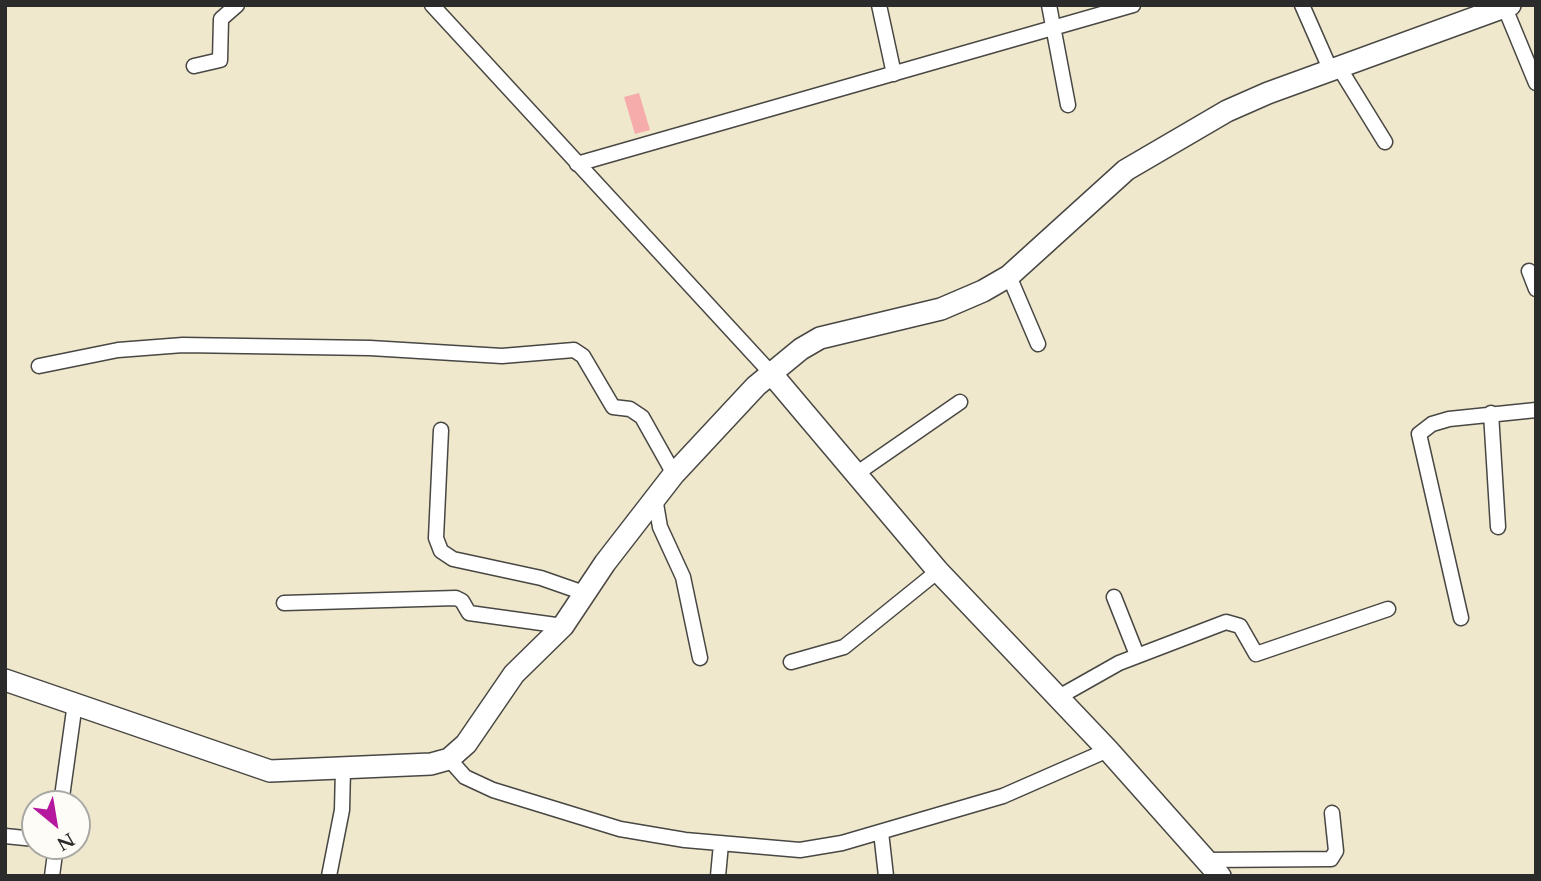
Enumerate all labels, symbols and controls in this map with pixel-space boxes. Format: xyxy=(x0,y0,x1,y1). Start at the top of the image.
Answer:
north arrow xyxy=(21,790,91,860)
text: N xyxy=(52,826,79,857)

